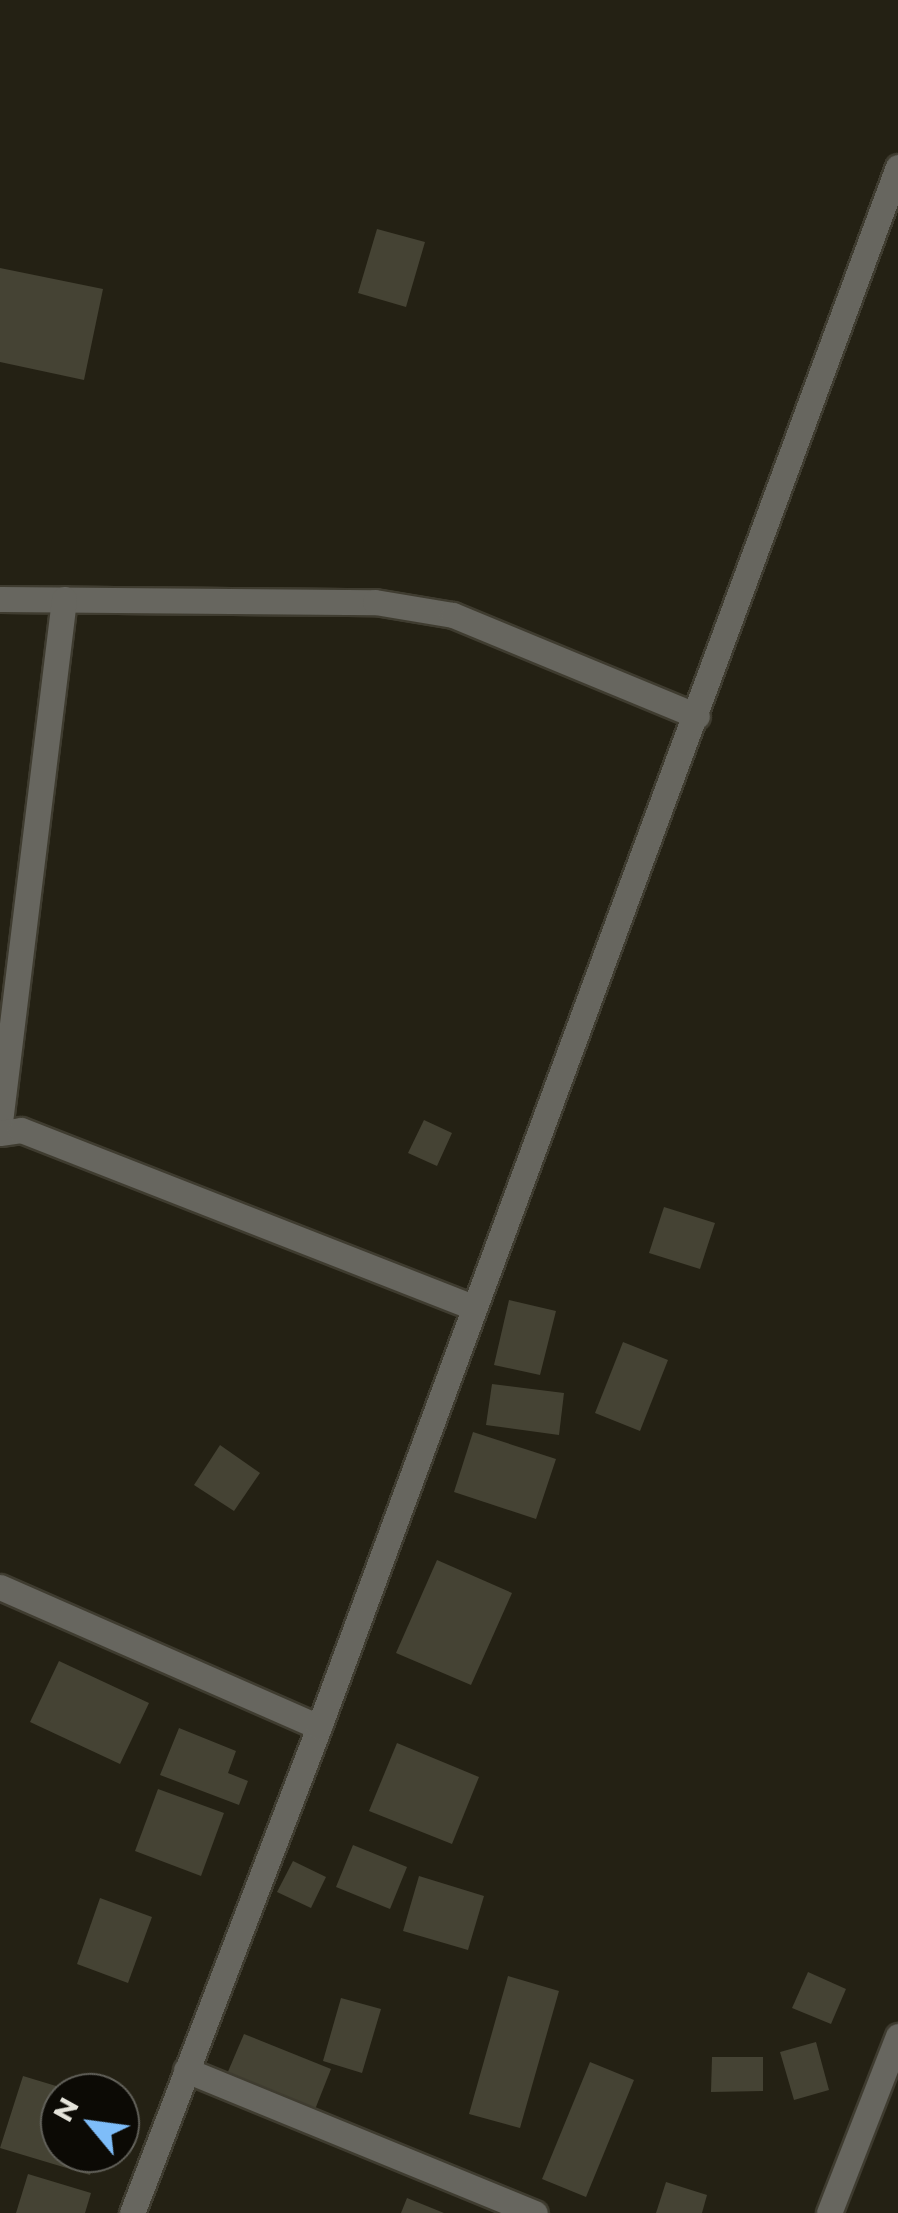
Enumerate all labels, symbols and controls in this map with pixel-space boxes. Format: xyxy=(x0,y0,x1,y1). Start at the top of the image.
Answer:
north arrow xyxy=(40,2073,140,2173)
text: N xyxy=(45,2091,86,2128)

